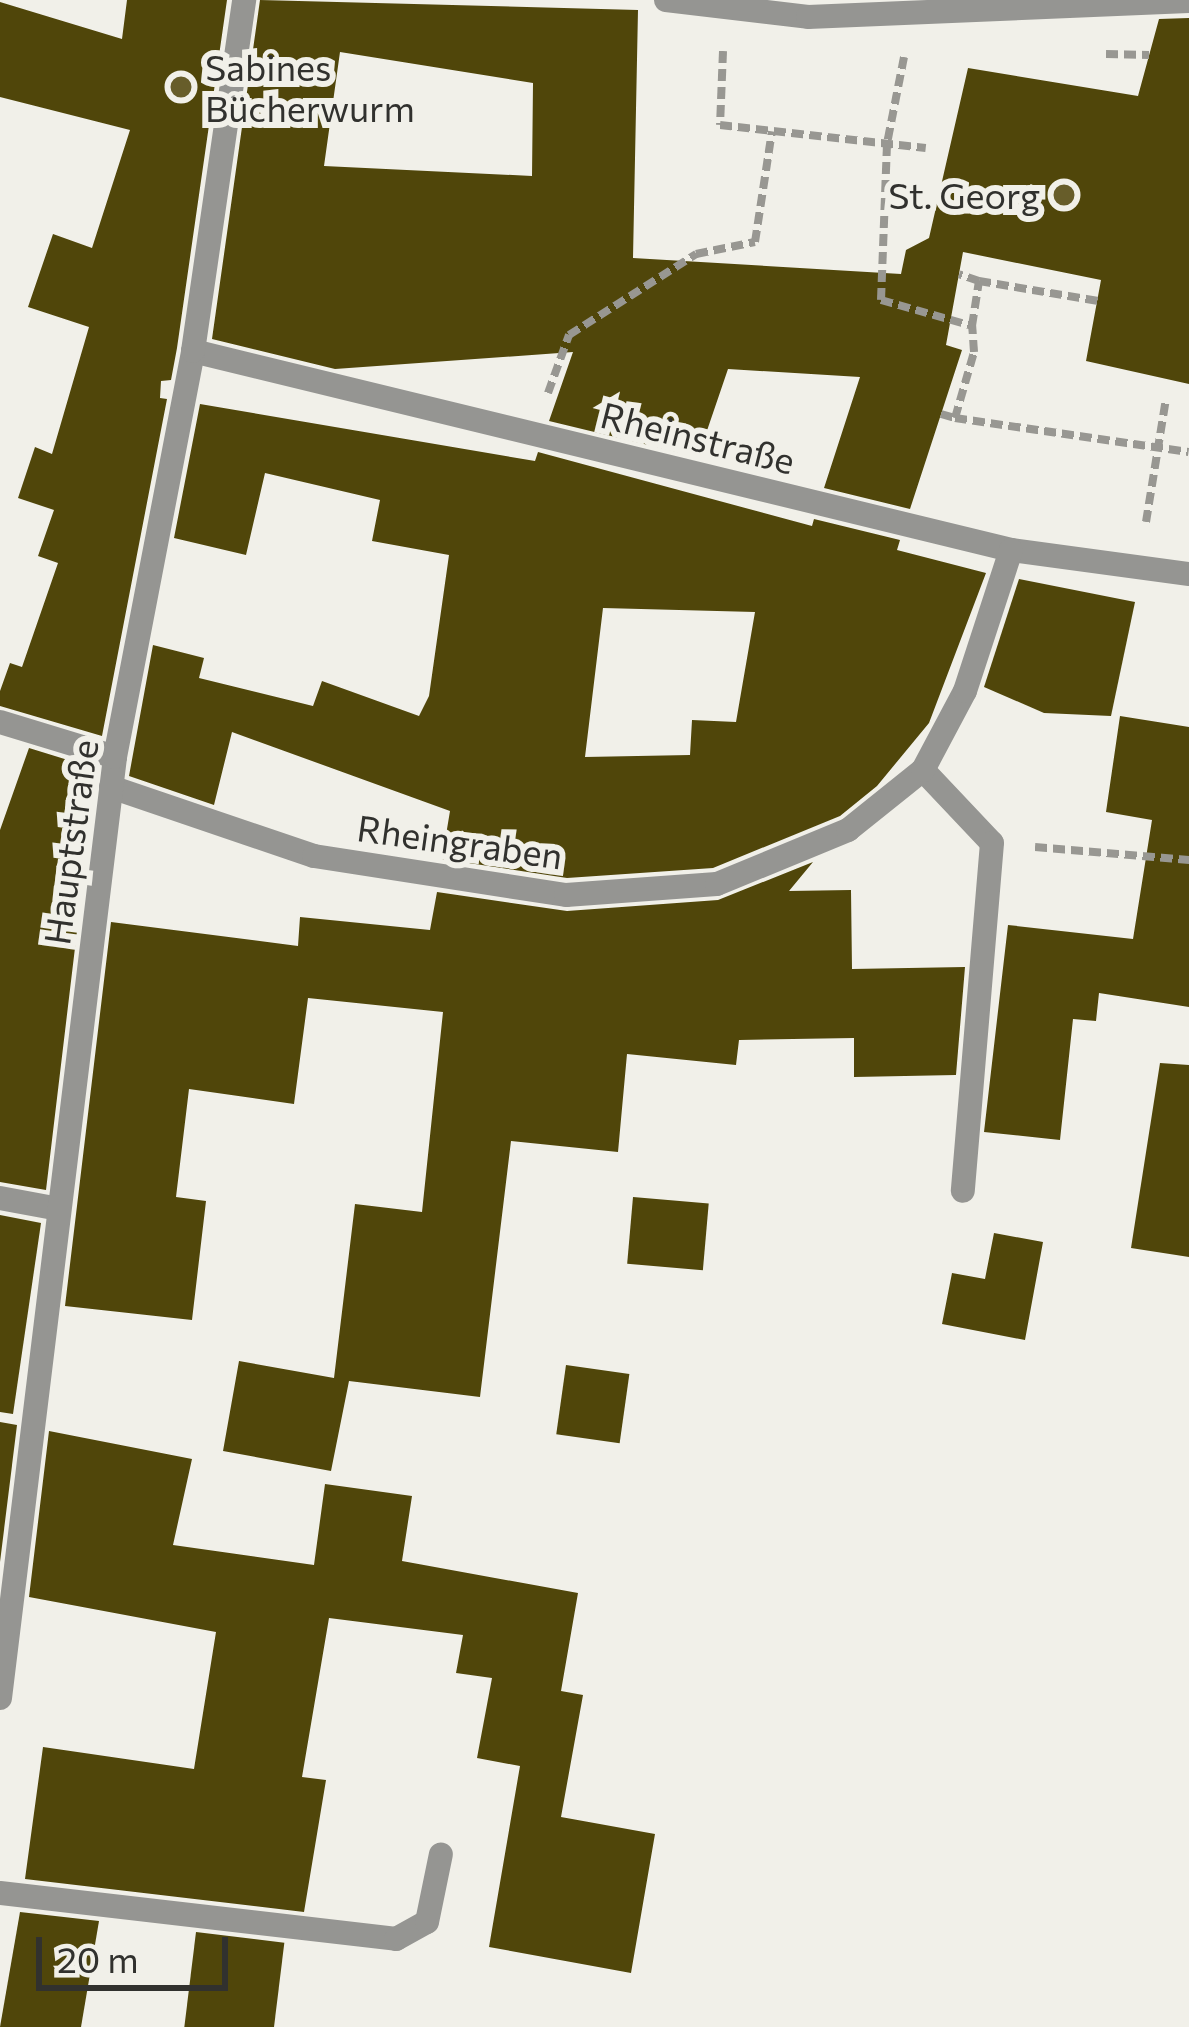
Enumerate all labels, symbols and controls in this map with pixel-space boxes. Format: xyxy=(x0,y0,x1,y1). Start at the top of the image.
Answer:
place label: Sabines Bücherwurm xyxy=(205,44,415,129)
marker: Sabines Bücherwurm xyxy=(168,74,194,100)
place label: St. Georg xyxy=(888,173,1040,217)
marker: St. Georg xyxy=(1051,182,1077,208)
street label: Rheinstraße xyxy=(597,392,799,482)
street label: Hauptstraße xyxy=(34,737,106,947)
street label: Rheingraben xyxy=(355,805,565,877)
scale bar xyxy=(42,1913,234,1987)
text: 20 m xyxy=(57,1936,139,1980)

